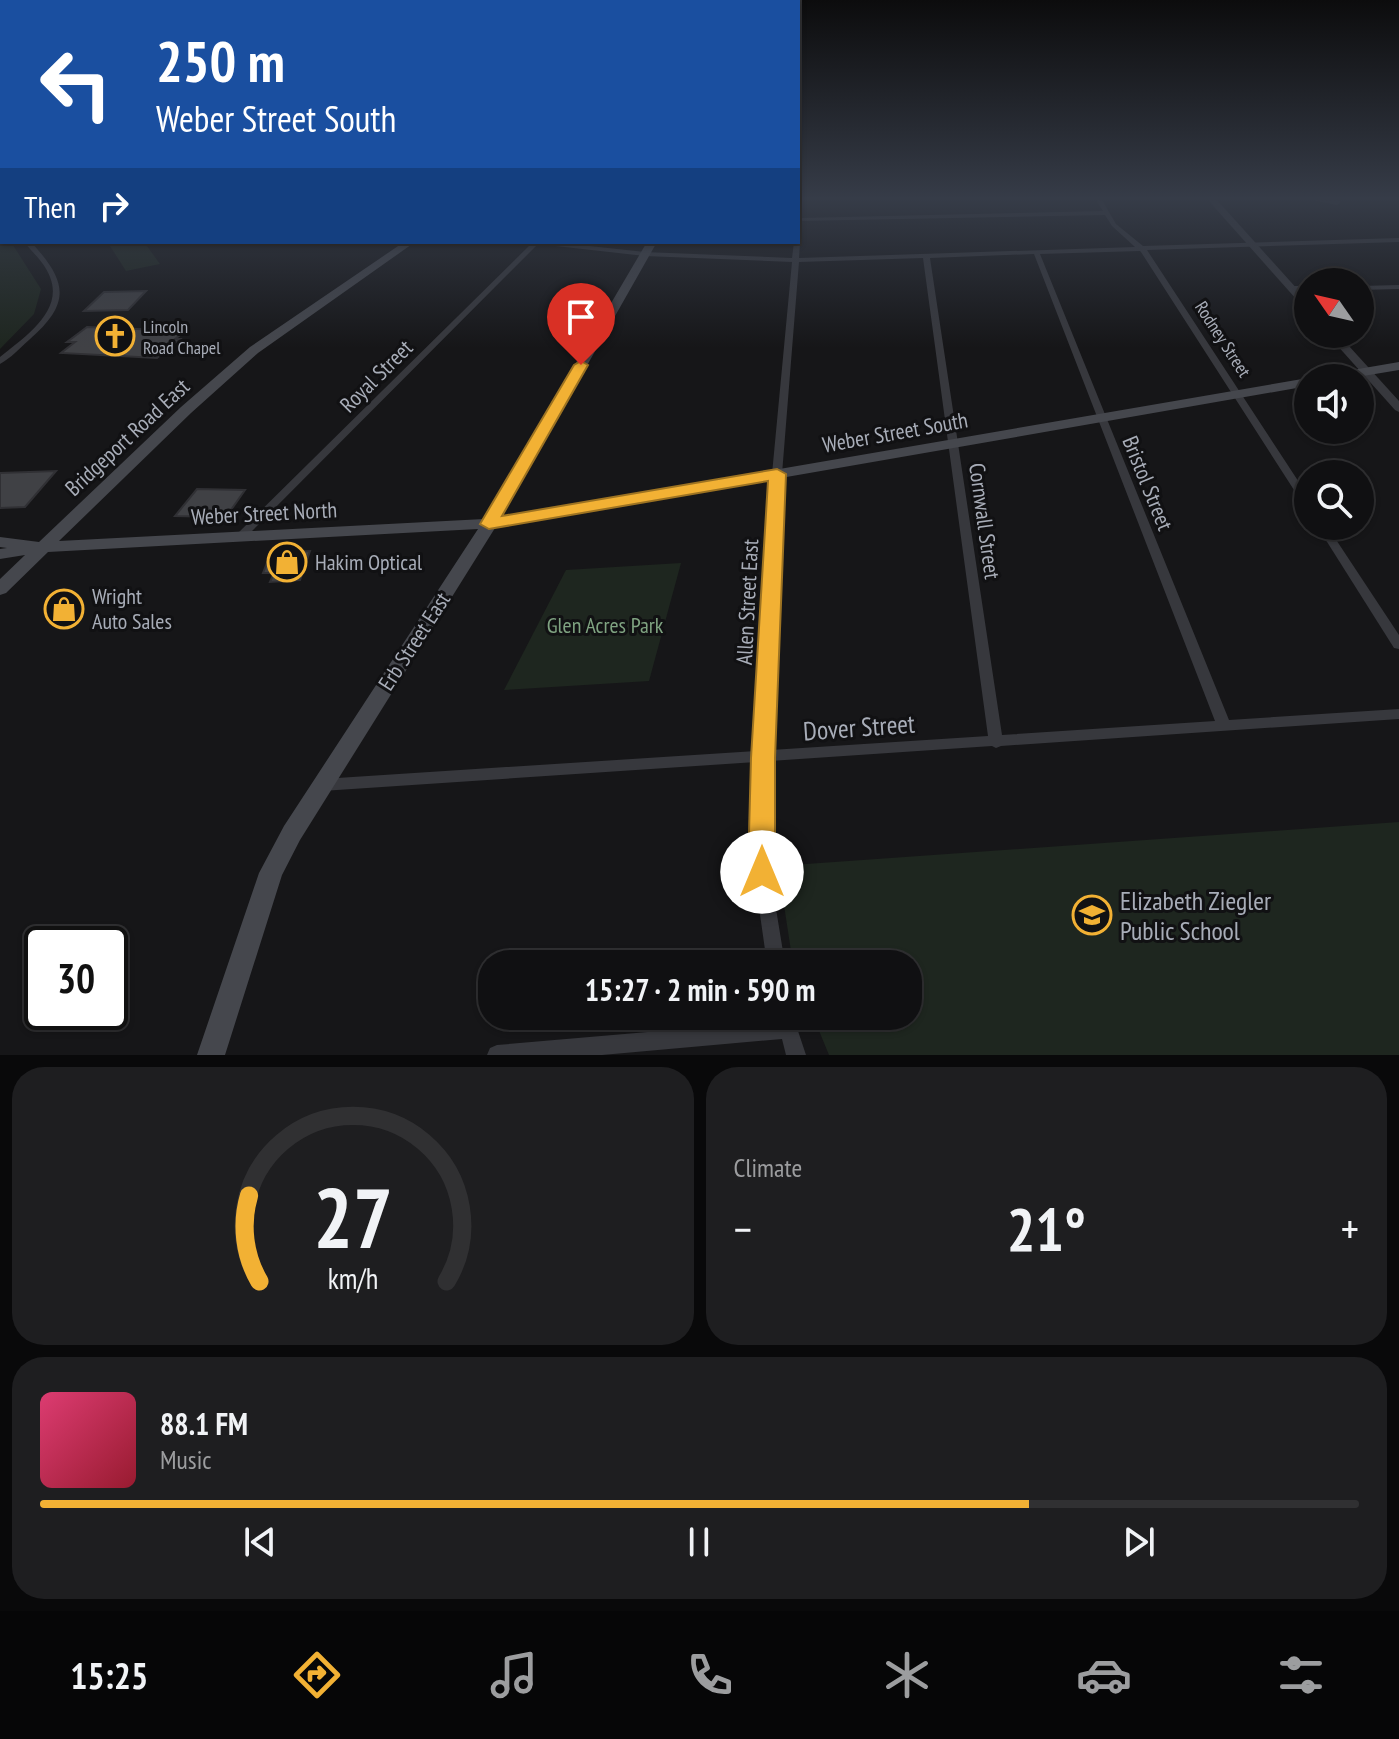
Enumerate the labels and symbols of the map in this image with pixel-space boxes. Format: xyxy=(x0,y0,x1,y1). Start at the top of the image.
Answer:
north arrow xyxy=(1294,268,1374,348)
pin xyxy=(547,283,615,365)
street label: Rodney Street xyxy=(1190,297,1256,381)
church icon: Lincoln Road Chapel xyxy=(94,315,136,357)
place label: Lincoln Road Chapel xyxy=(143,315,221,359)
street label: Royal Street xyxy=(334,334,418,418)
street label: Bridgeport Road East xyxy=(59,372,195,502)
street label: Weber Street South xyxy=(820,405,970,459)
street label: Bristol Street xyxy=(1116,432,1180,534)
street label: Cornwall Street xyxy=(963,461,1007,581)
street label: Weber Street North xyxy=(190,495,338,531)
street label: Allen Street East xyxy=(730,538,764,666)
shop icon: Hakim Optical xyxy=(266,541,308,583)
place label: Hakim Optical xyxy=(315,548,423,576)
place label: Wright Auto Sales xyxy=(92,582,172,635)
street label: Erb Street East xyxy=(372,587,456,695)
shop icon: Wright Auto Sales xyxy=(43,588,85,630)
park label: Glen Acres Park xyxy=(547,611,664,639)
street label: Dover Street xyxy=(802,707,916,747)
position arrow xyxy=(720,830,804,914)
place label: Elizabeth Ziegler Public School xyxy=(1120,884,1271,947)
school or university icon: Elizabeth Ziegler Public School xyxy=(1071,894,1113,936)
speed limit sign: 30 xyxy=(24,926,128,1030)

